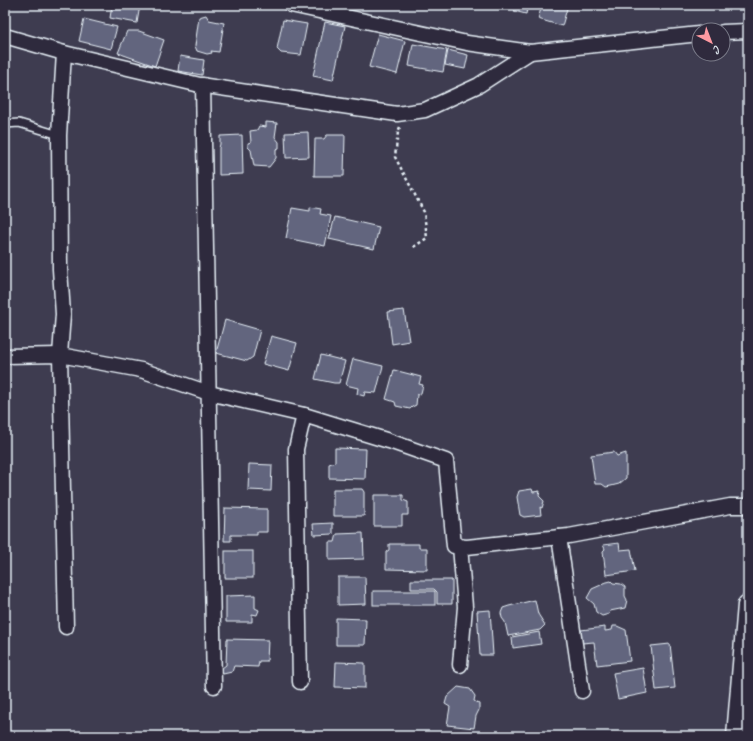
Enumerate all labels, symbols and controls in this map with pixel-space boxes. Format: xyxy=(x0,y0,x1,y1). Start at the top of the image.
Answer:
north arrow xyxy=(691,22,731,62)
text: С xyxy=(710,42,724,58)

